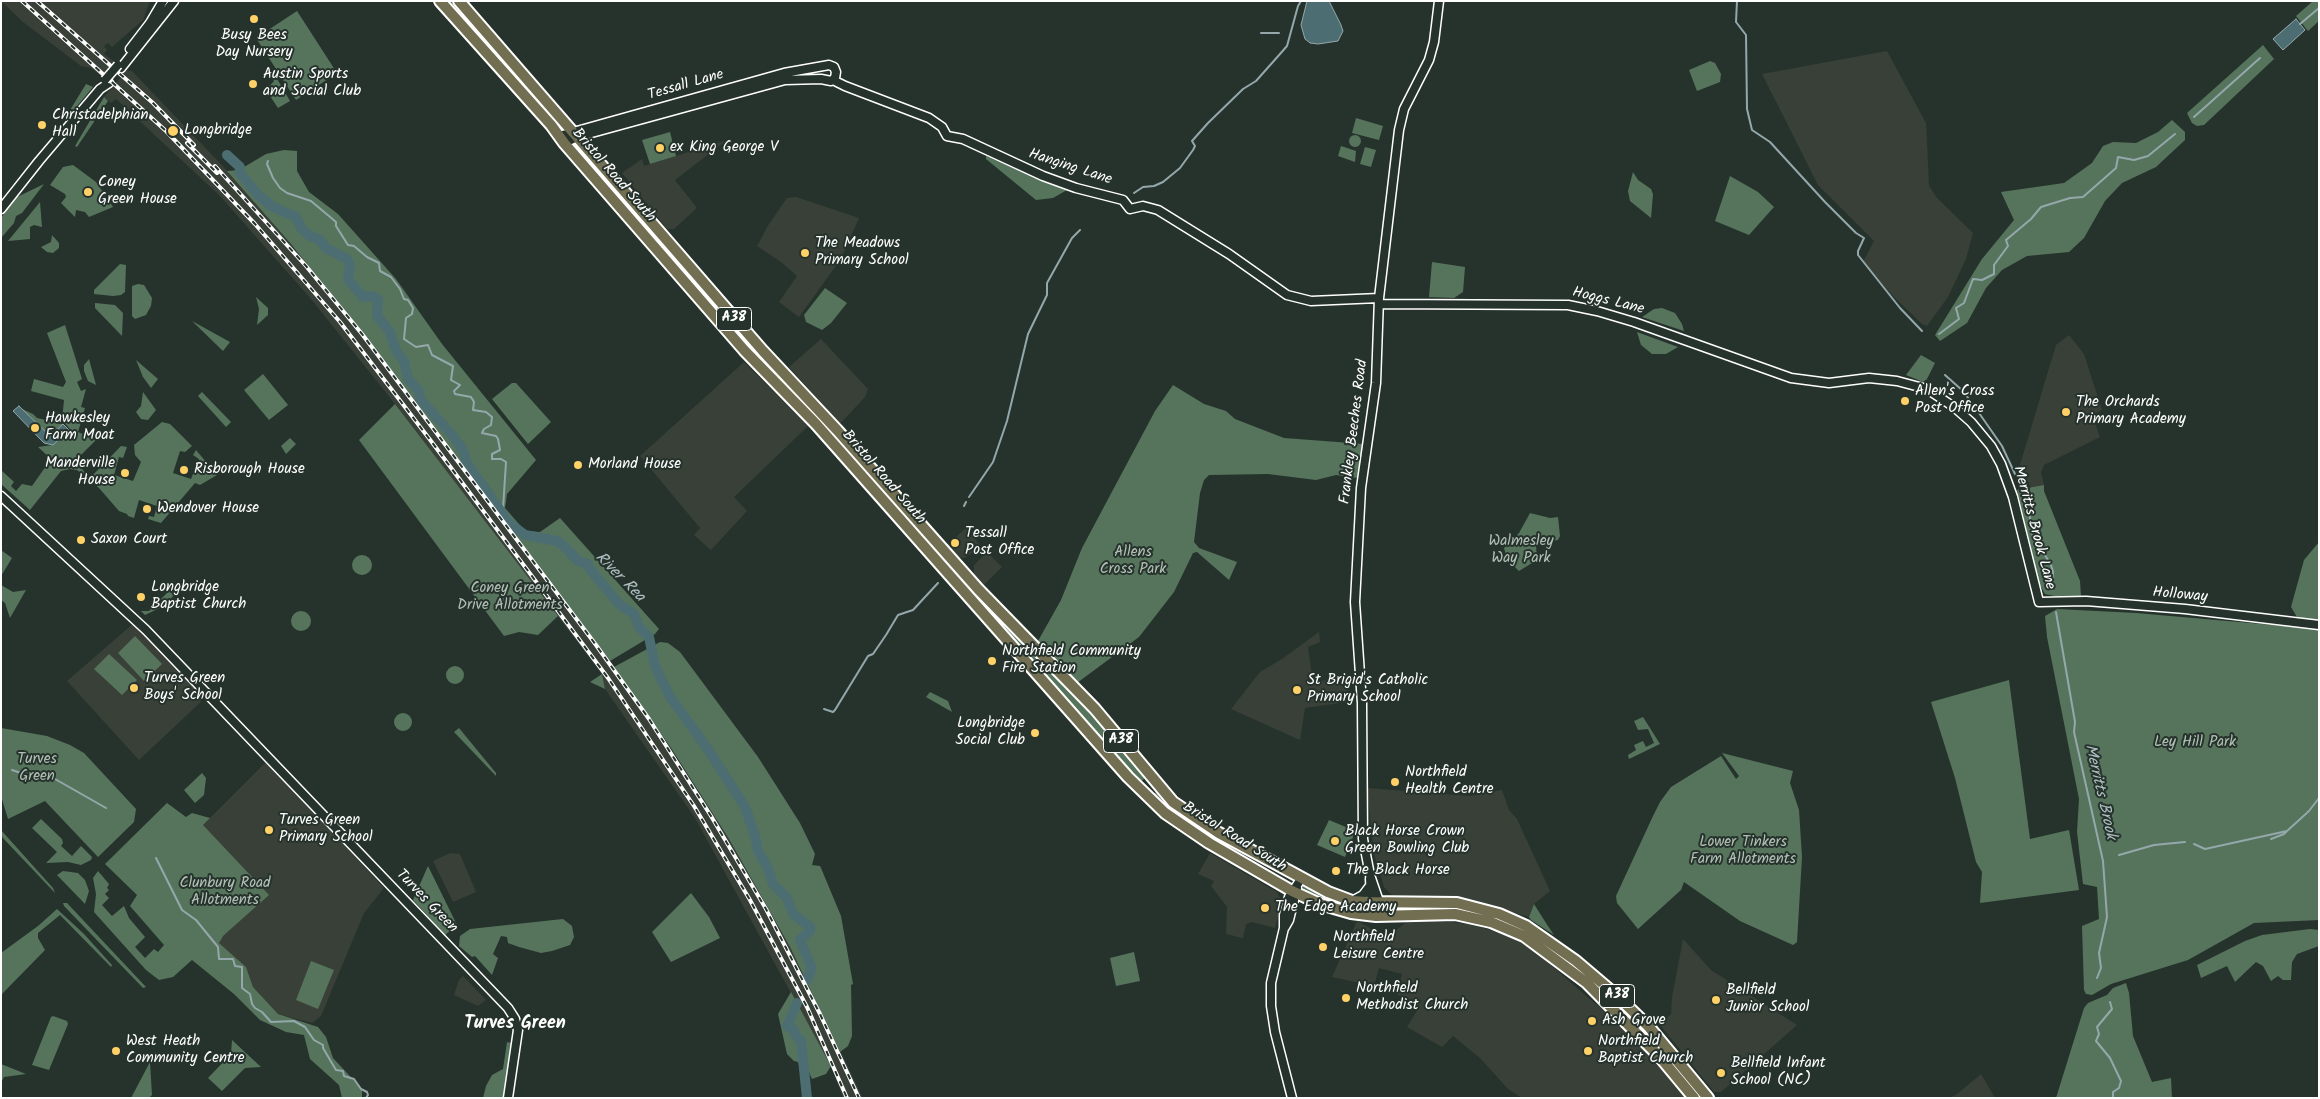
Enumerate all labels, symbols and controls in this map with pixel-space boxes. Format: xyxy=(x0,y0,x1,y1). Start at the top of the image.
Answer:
marker: Busy Bees Day Nursery xyxy=(248,13,260,25)
place label: Busy Bees Day Nursery xyxy=(215,27,293,62)
place label: Austin Sports and Social Club xyxy=(263,66,361,101)
street label: Tessall Lane xyxy=(646,67,726,105)
marker: Austin Sports and Social Club xyxy=(247,78,259,90)
place label: Christadelphian Hall xyxy=(52,107,149,142)
marker: Christadelphian Hall xyxy=(36,119,48,131)
place label: Longbridge xyxy=(184,122,252,140)
marker: Longbridge xyxy=(166,124,180,138)
street label: Bristol Road South xyxy=(567,125,659,227)
place label: ex King George V xyxy=(670,139,778,157)
marker: ex King George V xyxy=(654,142,666,154)
street label: Hanging Lane xyxy=(1026,146,1114,190)
place label: Coney Green House xyxy=(98,174,177,209)
marker: Coney Green House xyxy=(82,186,94,198)
place label: The Meadows Primary School xyxy=(815,235,909,270)
marker: The Meadows Primary School xyxy=(799,247,811,259)
street label: Hoggs Lane xyxy=(1570,284,1646,320)
road number: A38 xyxy=(716,308,752,330)
street label: Frankley Beeches Road xyxy=(1337,359,1373,505)
place label: Allen's Cross Post Office xyxy=(1915,383,1994,418)
place label: The Orchards Primary Academy xyxy=(2076,394,2186,429)
marker: Allen's Cross Post Office xyxy=(1899,395,1911,407)
marker: The Orchards Primary Academy xyxy=(2060,406,2072,418)
place label: Hawkesley Farm Moat xyxy=(45,410,114,445)
marker: Hawkesley Farm Moat xyxy=(29,422,41,434)
street label: Bristol Road South xyxy=(837,427,929,529)
place label: Manderville House xyxy=(45,455,115,490)
place label: Morland House xyxy=(588,456,681,474)
marker: Morland House xyxy=(572,459,584,471)
place label: Risborough House xyxy=(194,461,305,479)
marker: Risborough House xyxy=(178,464,190,476)
street label: Merritts Brook Lane xyxy=(2008,464,2058,592)
marker: Manderville House xyxy=(119,467,131,479)
place label: Wendover House xyxy=(157,500,259,518)
marker: Wendover House xyxy=(141,503,153,515)
place label: Tessall Post Office xyxy=(965,525,1034,560)
place label: Saxon Court xyxy=(91,531,167,549)
park label: Walmesley Way Park xyxy=(1489,533,1553,568)
marker: Saxon Court xyxy=(75,534,87,546)
marker: Tessall Post Office xyxy=(949,537,961,549)
park label: Allens Cross Park xyxy=(1100,544,1166,579)
water label: River Rea xyxy=(590,549,648,607)
place label: Longbridge Baptist Church xyxy=(151,579,246,614)
park label: Coney Green Drive Allotments xyxy=(457,580,563,615)
street label: Holloway xyxy=(2152,585,2208,607)
marker: Longbridge Baptist Church xyxy=(135,591,147,603)
place label: Northfield Community Fire Station xyxy=(1002,643,1141,678)
marker: Northfield Community Fire Station xyxy=(986,655,998,667)
place label: Turves Green Boys' School xyxy=(144,670,225,705)
place label: St Brigid's Catholic Primary School xyxy=(1307,672,1428,707)
marker: Turves Green Boys' School xyxy=(128,682,140,694)
marker: St Brigid's Catholic Primary School xyxy=(1291,684,1303,696)
place label: Longbridge Social Club xyxy=(956,715,1025,750)
marker: Longbridge Social Club xyxy=(1029,727,1041,739)
road number: A38 xyxy=(1104,729,1138,752)
park label: Ley Hill Park xyxy=(2154,734,2236,752)
water label: Merritts Brook xyxy=(2079,742,2119,842)
park label: Turves Green xyxy=(17,751,57,786)
place label: Northfield Health Centre xyxy=(1405,764,1494,799)
marker: Northfield Health Centre xyxy=(1389,776,1401,788)
street label: Bristol Road South xyxy=(1179,799,1289,877)
place label: Turves Green Primary School xyxy=(279,812,373,847)
place label: Black Horse Crown Green Bowling Club xyxy=(1345,823,1469,858)
marker: Turves Green Primary School xyxy=(263,824,275,836)
park label: Lower Tinkers Farm Allotments xyxy=(1690,834,1796,869)
marker: Black Horse Crown Green Bowling Club xyxy=(1329,835,1341,847)
place label: The Black Horse xyxy=(1346,862,1450,880)
marker: The Black Horse xyxy=(1330,865,1342,877)
street label: Turves Green xyxy=(391,867,461,937)
park label: Clunbury Road Allotments xyxy=(179,875,271,910)
place label: The Edge Academy xyxy=(1275,899,1396,917)
marker: The Edge Academy xyxy=(1259,902,1271,914)
place label: Northfield Leisure Centre xyxy=(1333,929,1424,964)
marker: Northfield Leisure Centre xyxy=(1317,941,1329,953)
place label: Northfield Methodist Church xyxy=(1356,980,1468,1015)
place label: Bellfield Junior School xyxy=(1726,982,1810,1017)
road number: A38 xyxy=(1600,984,1634,1008)
marker: Northfield Methodist Church xyxy=(1340,992,1352,1004)
marker: Bellfield Junior School xyxy=(1710,994,1722,1006)
place label: Ash Grove xyxy=(1602,1012,1666,1030)
district label: Turves Green xyxy=(464,1014,566,1036)
marker: Ash Grove xyxy=(1586,1015,1598,1027)
place label: West Heath Community Centre xyxy=(126,1033,245,1068)
place label: Northfield Baptist Church xyxy=(1598,1033,1693,1068)
marker: West Heath Community Centre xyxy=(110,1045,122,1057)
marker: Northfield Baptist Church xyxy=(1582,1045,1594,1057)
place label: Bellfield Infant School (NC) xyxy=(1731,1055,1826,1090)
marker: Bellfield Infant School (NC) xyxy=(1715,1067,1727,1079)

